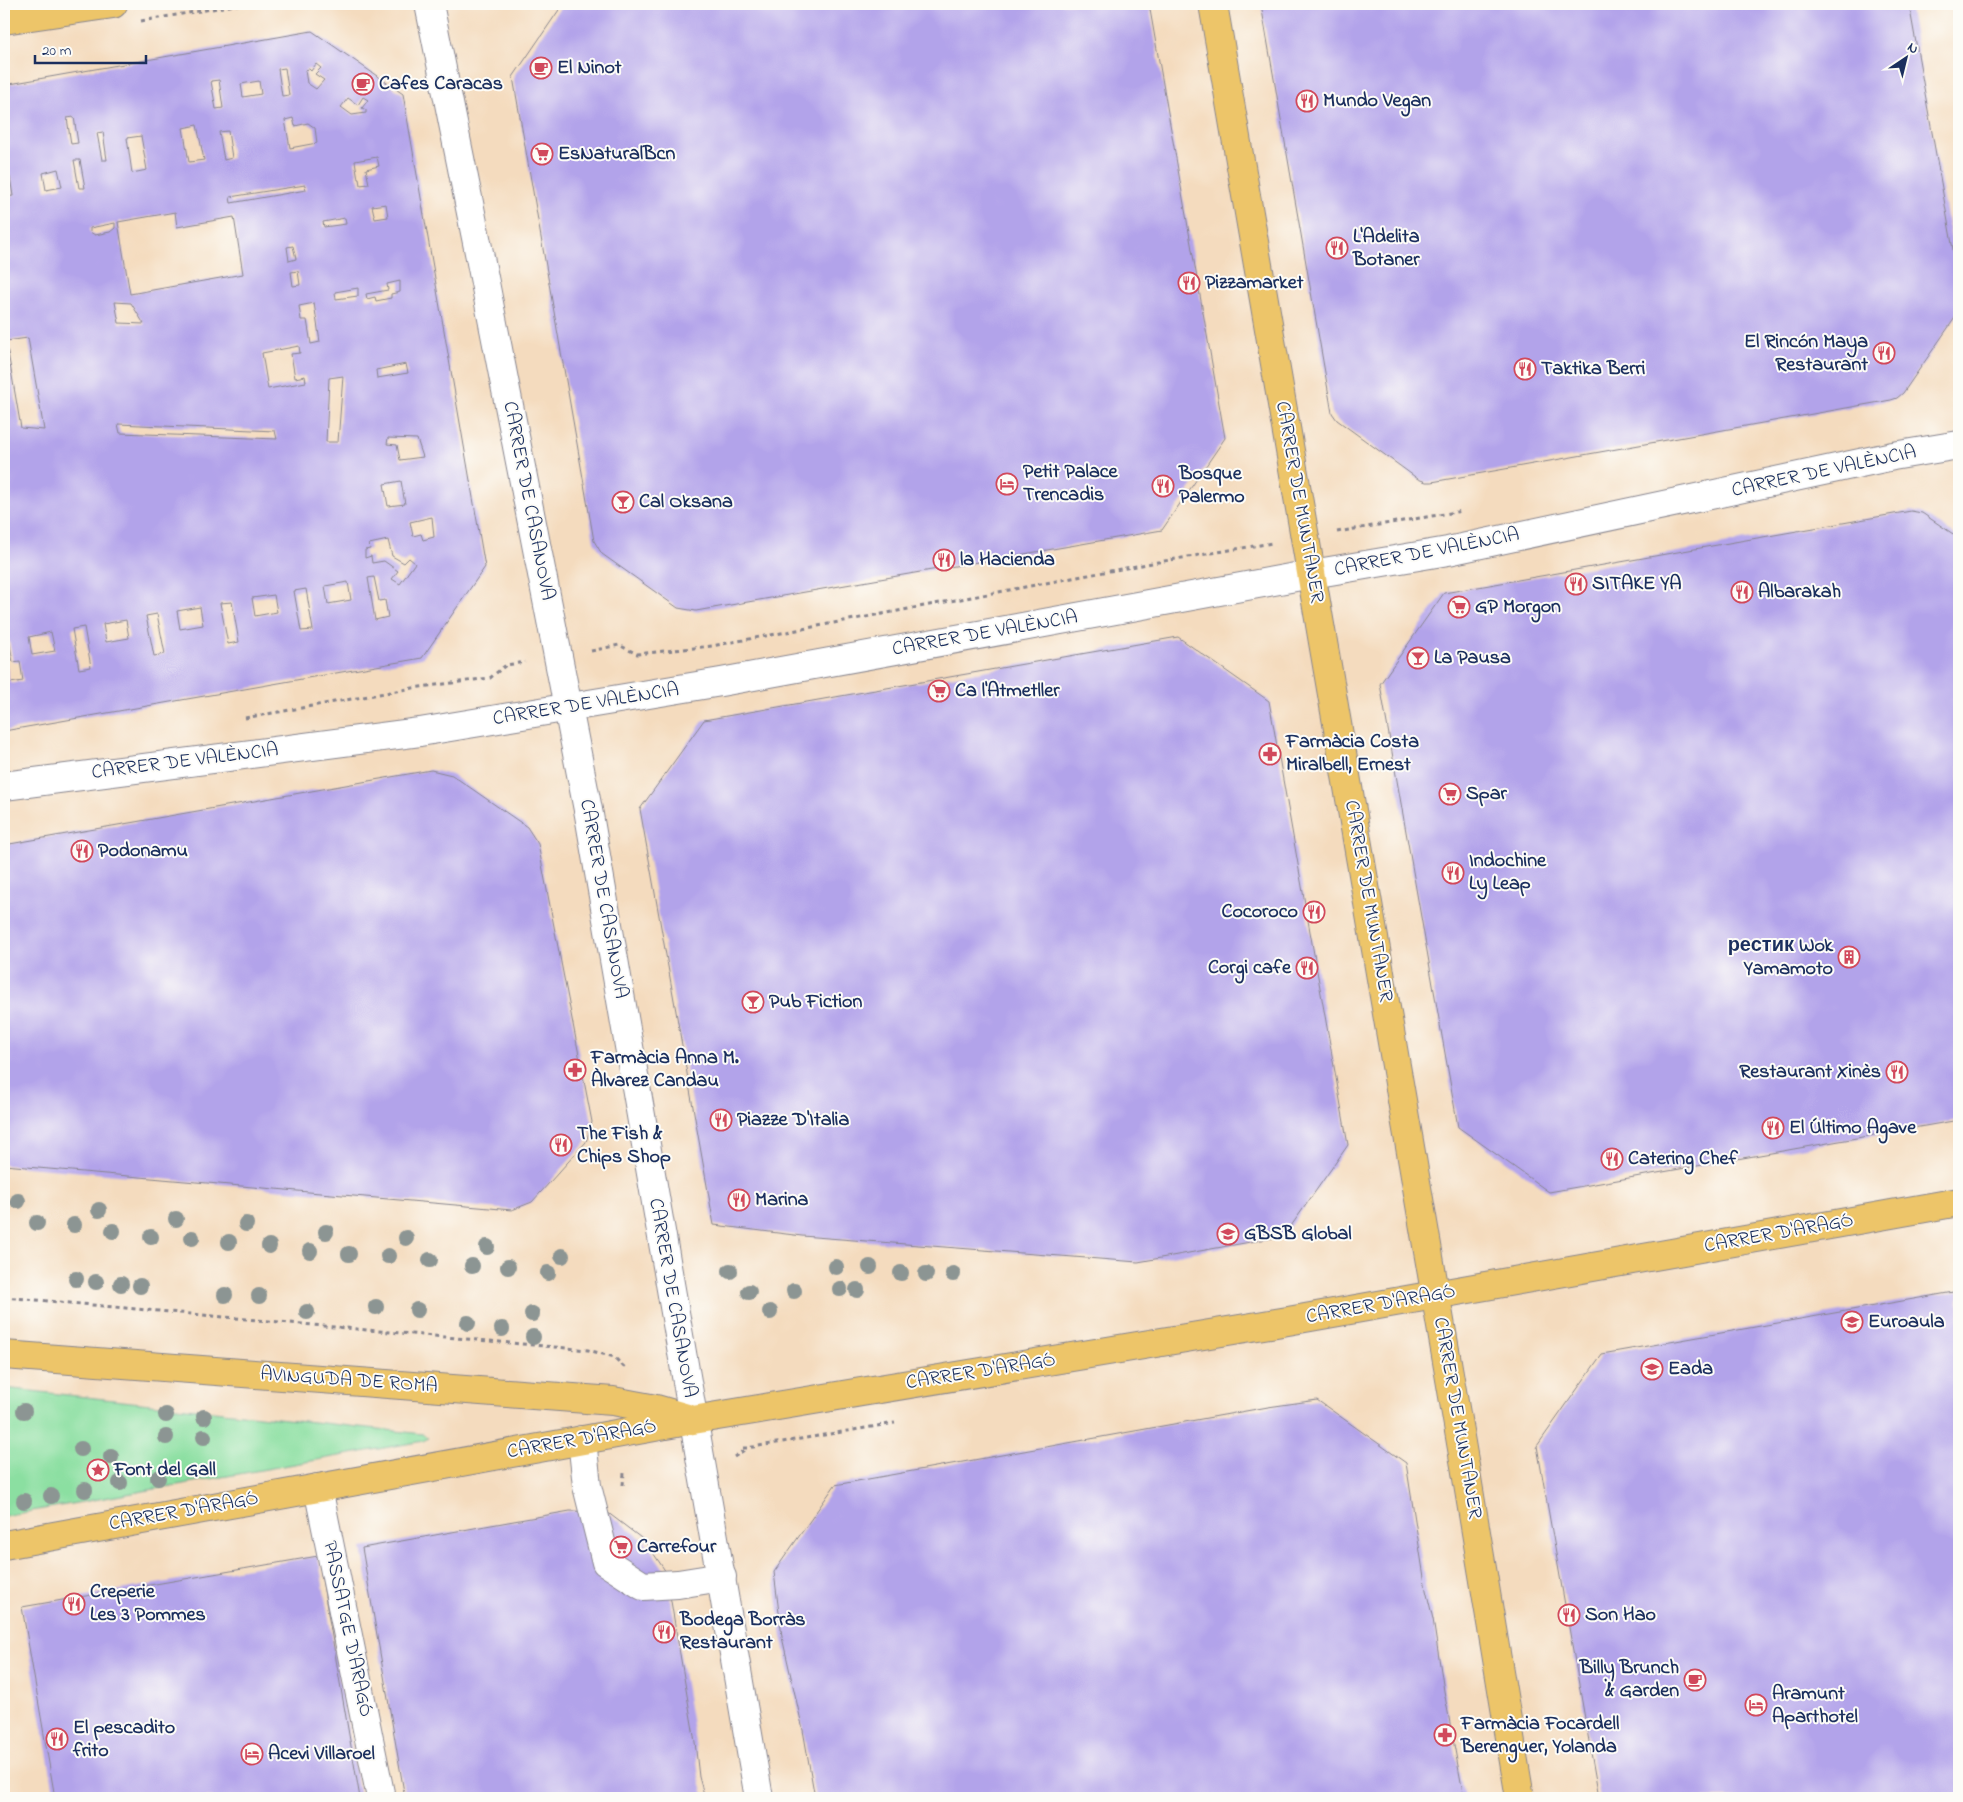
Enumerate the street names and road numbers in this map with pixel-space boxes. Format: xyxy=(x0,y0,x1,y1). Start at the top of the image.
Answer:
street label: CARRER DE CASANOVA xyxy=(494,399,562,603)
street label: CARRER DE MUNTANER xyxy=(1267,399,1331,606)
street label: CARRER DE VALÈNCIA xyxy=(1729,438,1919,506)
street label: CARRER DE VALÈNCIA xyxy=(1332,521,1522,585)
street label: CARRER DE VALÈNCIA xyxy=(890,603,1080,665)
street label: CARRER DE VALÈNCIA xyxy=(491,676,681,734)
street label: CARRER DE VALÈNCIA xyxy=(90,736,280,788)
street label: CARRER DE CASANOVA xyxy=(571,797,635,1001)
street label: CARRER DE MUNTANER xyxy=(1336,798,1400,1005)
street label: CARRER DE CASANOVA xyxy=(640,1196,704,1400)
street label: CARRER D'ARAGÓ xyxy=(1702,1207,1856,1261)
street label: CARRER D'ARAGÓ xyxy=(1304,1278,1458,1332)
street label: CARRER DE MUNTANER xyxy=(1425,1315,1489,1522)
street label: CARRER D'ARAGÓ xyxy=(904,1346,1058,1398)
street label: AVINGUDA DE ROMA xyxy=(259,1360,439,1402)
street label: CARRER D'ARAGÓ xyxy=(505,1413,659,1467)
street label: CARRER D'ARAGÓ xyxy=(107,1485,261,1539)
street label: PASSATGE D'ARAGÓ xyxy=(314,1538,380,1720)

